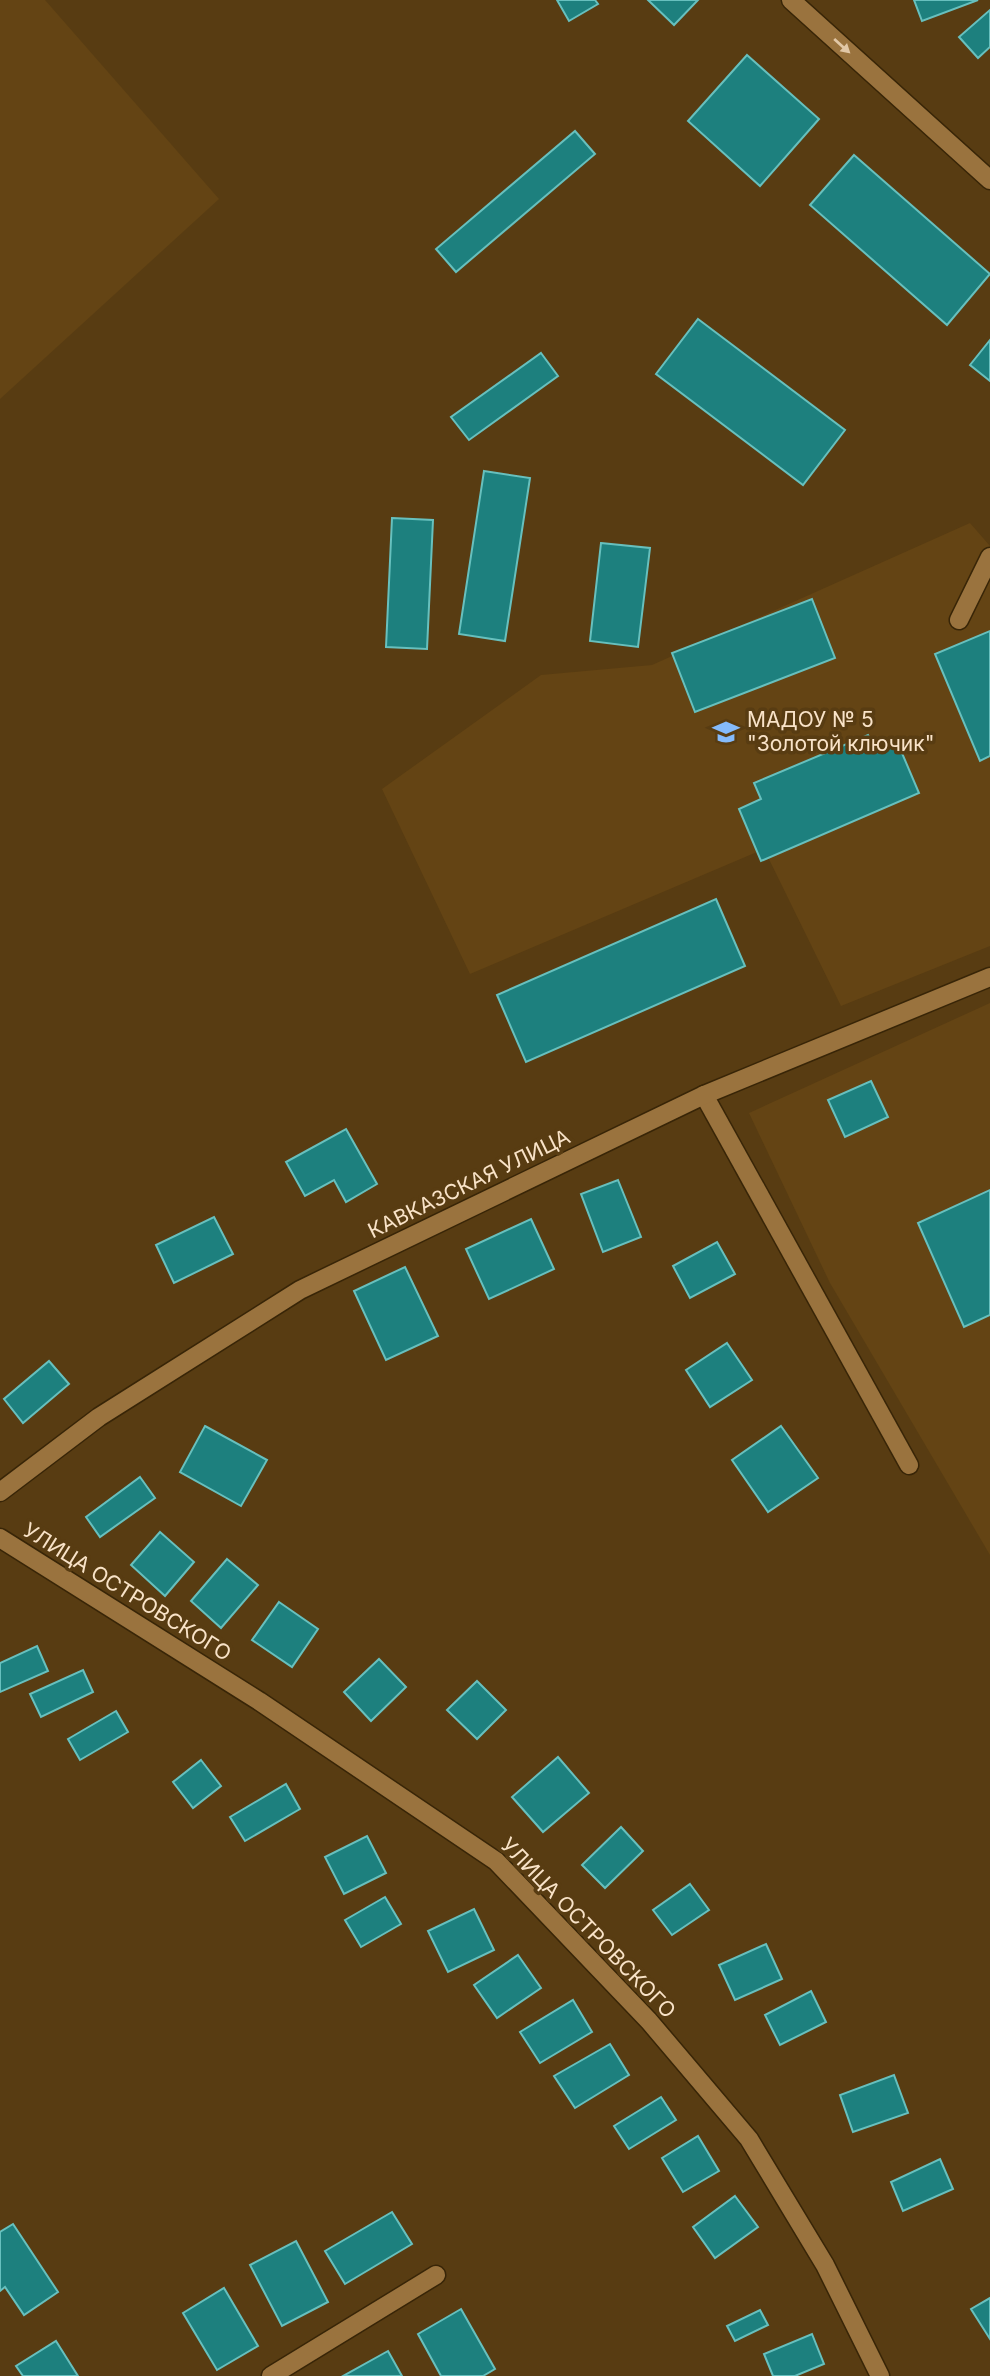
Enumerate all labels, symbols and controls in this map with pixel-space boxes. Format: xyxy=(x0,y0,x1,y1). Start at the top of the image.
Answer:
one-way arrow xyxy=(833,38,851,54)
place label: МАДОУ № 5 "Золотой ключик" xyxy=(747,707,934,756)
school or university icon: МАДОУ № 5 "Золотой ключик" xyxy=(711,717,741,747)
street label: КАВКАЗСКАЯ УЛИЦА xyxy=(364,1124,574,1243)
street label: УЛИЦА ОСТРОВСКОГО xyxy=(19,1517,236,1666)
street label: УЛИЦА ОСТРОВСКОГО xyxy=(496,1832,681,2023)

